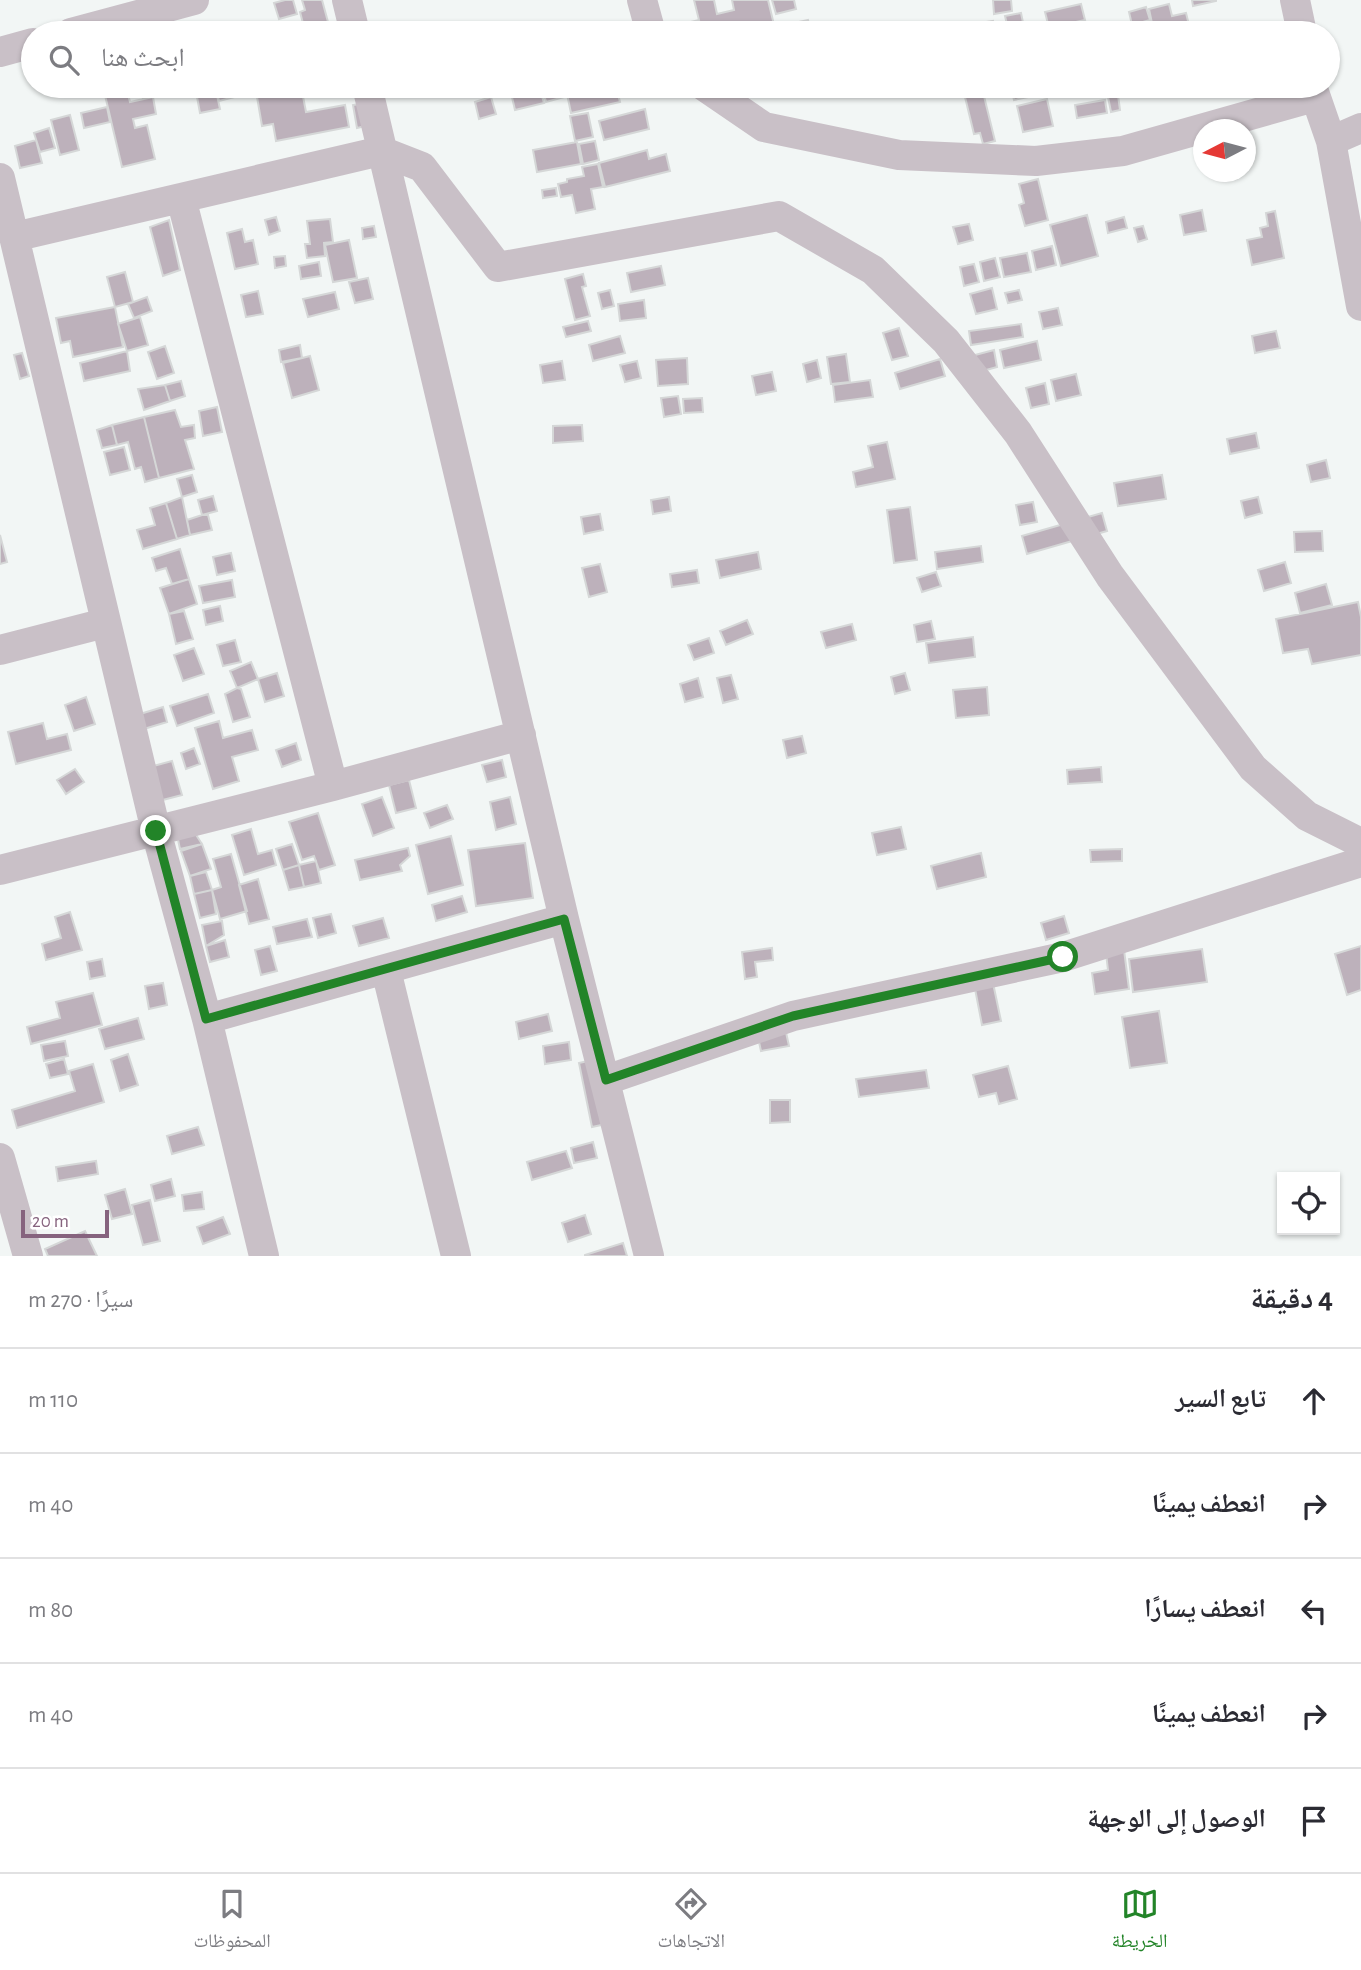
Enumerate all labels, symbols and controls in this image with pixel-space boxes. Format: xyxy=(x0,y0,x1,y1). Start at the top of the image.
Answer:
search box xyxy=(21,21,1340,98)
icon: search xyxy=(45,41,83,79)
text: ابحث هنا xyxy=(101,45,185,71)
north arrow xyxy=(1193,119,1256,182)
route end xyxy=(140,815,171,846)
route start xyxy=(1047,941,1078,972)
map controls xyxy=(1277,1172,1340,1235)
button: locate xyxy=(1277,1172,1340,1235)
scale bar xyxy=(21,1207,108,1239)
text: 20 m xyxy=(32,1212,69,1231)
text: 4 دقيقة xyxy=(1250,1284,1333,1314)
text: سيرًا · 270 m xyxy=(28,1289,133,1312)
icon: ahead xyxy=(1295,1382,1333,1420)
text: تابع السير xyxy=(1175,1386,1266,1412)
text: 110 m xyxy=(28,1389,78,1412)
icon: right xyxy=(1295,1487,1333,1525)
text: انعطف يمينًا xyxy=(1152,1491,1266,1517)
text: 40 m xyxy=(28,1494,73,1517)
icon: left xyxy=(1295,1592,1333,1630)
text: انعطف يسارًا xyxy=(1144,1596,1266,1622)
text: 80 m xyxy=(28,1599,73,1622)
icon: right xyxy=(1295,1697,1333,1735)
text: انعطف يمينًا xyxy=(1152,1701,1266,1727)
text: 40 m xyxy=(28,1704,73,1727)
icon: arrive xyxy=(1295,1802,1333,1840)
text: الوصول إلى الوجهة xyxy=(1087,1806,1266,1832)
tab: المحفوظات xyxy=(193,1885,271,1959)
tab: الاتجاهات xyxy=(657,1885,725,1959)
tab: الخريطة xyxy=(1112,1885,1168,1959)

